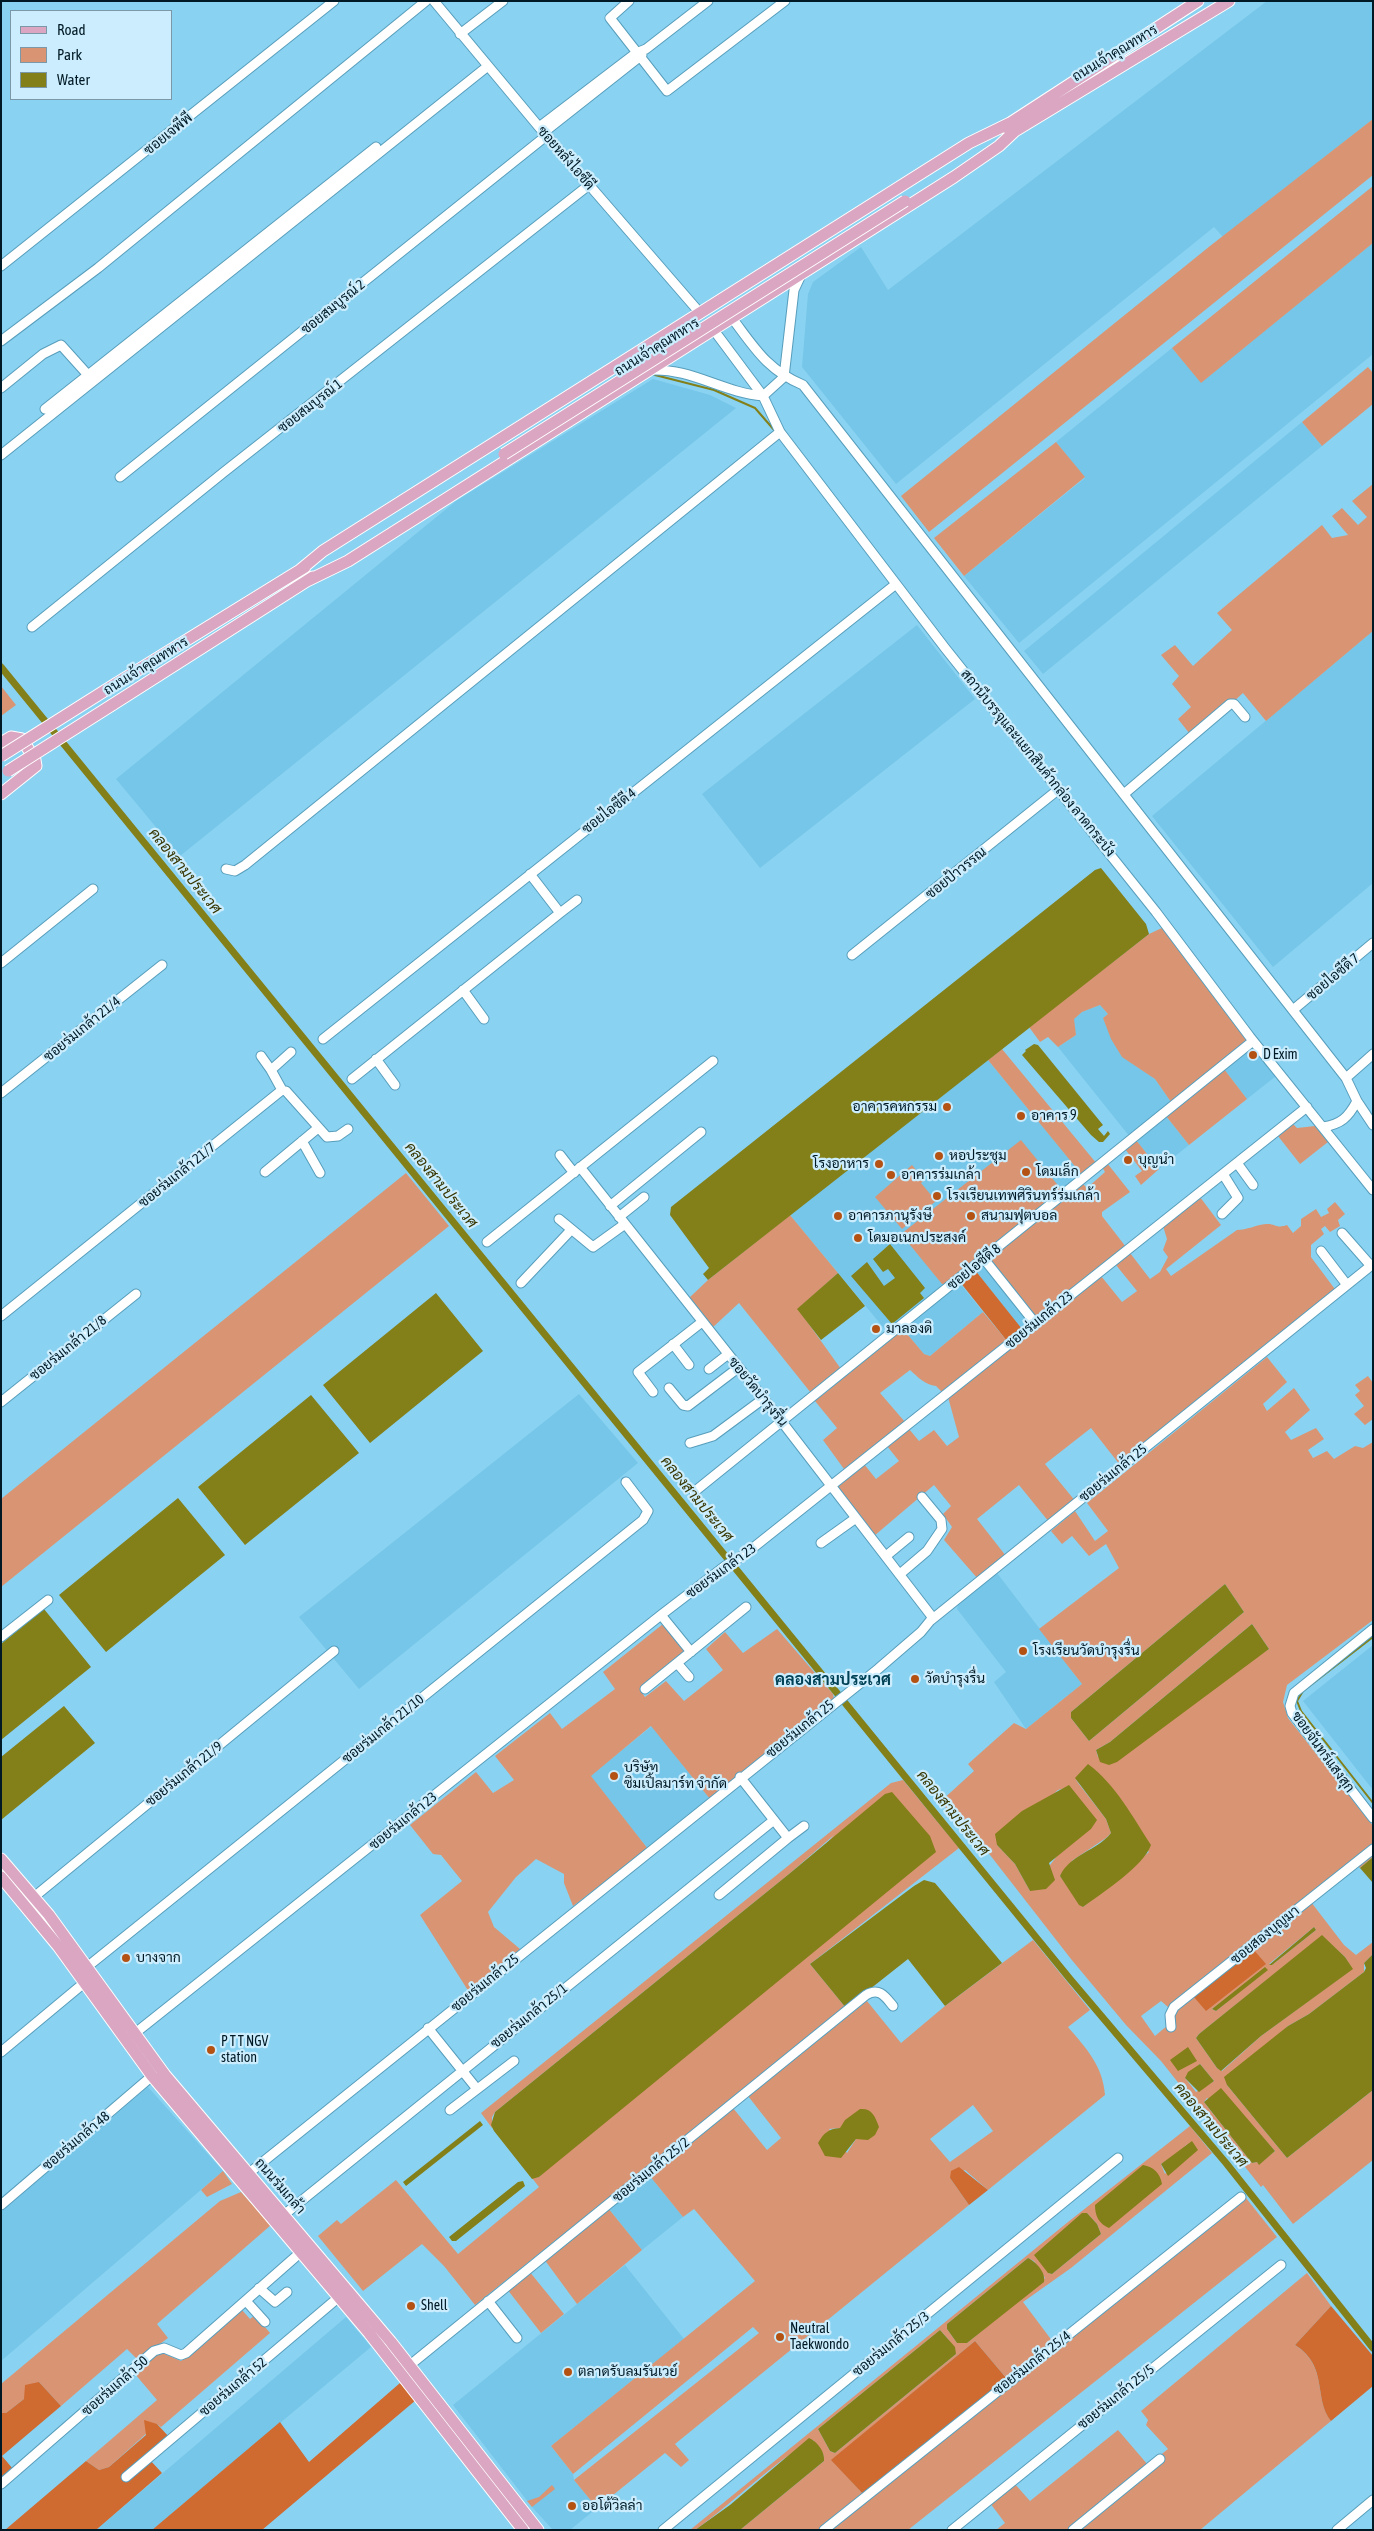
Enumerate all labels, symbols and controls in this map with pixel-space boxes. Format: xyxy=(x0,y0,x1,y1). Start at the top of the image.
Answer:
legend xyxy=(10,10,172,100)
text: Road xyxy=(57,21,86,38)
street label: ถนนเจ้าคุณทหาร xyxy=(1069,21,1161,85)
text: Park xyxy=(57,46,82,63)
text: Water xyxy=(57,71,90,88)
street label: ซอยเจพีพี xyxy=(141,109,195,159)
street label: ซอยหลังไอซีดี xyxy=(534,123,598,193)
street label: ซอยสมบูรณ์ 2 xyxy=(298,276,368,338)
street label: ถนนเจ้าคุณทหาร xyxy=(612,314,702,380)
street label: ซอยสมบูรณ์ 1 xyxy=(274,376,346,436)
street label: ถนนเจ้าคุณทหาร xyxy=(101,633,191,699)
street label: สถานีบรรจุและแยกสินค้ากล่อง ลาดกระบัง xyxy=(957,666,1119,860)
street label: ซอยไอซีดี 4 xyxy=(579,785,639,837)
water label: คลองสามประเวศ xyxy=(145,825,225,917)
street label: ซอยป้าวรรณ xyxy=(922,843,990,903)
street label: ซอยไอซีดี 7 xyxy=(1303,950,1363,1004)
street label: ซอยร่มเกล้า 21/4 xyxy=(40,993,124,1065)
place label: D Exim xyxy=(1263,1047,1298,1063)
marker: D Exim xyxy=(1247,1049,1259,1061)
place label: อาคารคหกรรม xyxy=(852,1099,937,1115)
marker: อาคารคหกรรม xyxy=(941,1101,953,1113)
place label: อาคาร 9 xyxy=(1031,1108,1077,1124)
marker: อาคาร 9 xyxy=(1015,1110,1027,1122)
street label: ซอยร่มเกล้า 21/7 xyxy=(135,1139,219,1211)
water label: คลองสามประเวศ xyxy=(401,1139,481,1231)
place label: หอประชุม xyxy=(949,1148,1007,1164)
marker: หอประชุม xyxy=(933,1150,945,1162)
place label: บุญนำ xyxy=(1138,1152,1174,1168)
marker: บุญนำ xyxy=(1122,1154,1134,1166)
place label: โรงอาหาร xyxy=(813,1156,869,1172)
marker: โรงอาหาร xyxy=(873,1158,885,1170)
place label: โดมเล็ก xyxy=(1036,1164,1079,1180)
marker: โดมเล็ก xyxy=(1020,1166,1032,1178)
place label: อาคารร่มเกล้า xyxy=(901,1167,981,1183)
marker: อาคารร่มเกล้า xyxy=(885,1169,897,1181)
place label: โรงเรียนเทพศิรินทร์ร่มเกล้า xyxy=(947,1188,1100,1204)
marker: โรงเรียนเทพศิรินทร์ร่มเกล้า xyxy=(931,1190,943,1202)
place label: อาคารภานุรังษี xyxy=(848,1208,932,1224)
place label: สนามฟุตบอล xyxy=(981,1208,1057,1224)
marker: อาคารภานุรังษี xyxy=(832,1210,844,1222)
marker: สนามฟุตบอล xyxy=(965,1210,977,1222)
place label: โดมอเนกประสงค์ xyxy=(868,1230,966,1246)
marker: โดมอเนกประสงค์ xyxy=(852,1232,864,1244)
street label: ซอยไอซีดี 8 xyxy=(944,1240,1004,1294)
street label: ซอยร่มเกล้า 23 xyxy=(1002,1287,1076,1353)
street label: ซอยร่มเกล้า 21/8 xyxy=(26,1312,110,1384)
place label: มาลองดิ xyxy=(886,1321,932,1337)
marker: มาลองดิ xyxy=(870,1323,882,1335)
street label: ซอยวัดบำรุงรื่น xyxy=(725,1354,791,1430)
street label: ซอยร่มเกล้า 25 xyxy=(1076,1440,1150,1506)
water label: คลองสามประเวศ xyxy=(657,1453,737,1545)
street label: ซอยร่มเกล้า 23 xyxy=(683,1540,759,1602)
place label: โรงเรียนวัดบำรุงรื่น xyxy=(1033,1643,1140,1659)
marker: โรงเรียนวัดบำรุงรื่น xyxy=(1017,1645,1029,1657)
district label: คลองสามประเวศ xyxy=(775,1670,891,1690)
place label: วัดบำรุงรื่น xyxy=(925,1671,985,1687)
marker: วัดบำรุงรื่น xyxy=(909,1673,921,1685)
street label: ซอยร่มเกล้า 21/10 xyxy=(339,1691,427,1767)
street label: ซอยร่มเกล้า 25 xyxy=(763,1696,837,1762)
street label: ซอยจันทร์แสงสุก xyxy=(1288,1708,1358,1796)
street label: ซอยร่มเกล้า 21/9 xyxy=(142,1738,226,1810)
place label: บริษัท ซิมเปิ้ลมาร์ท จำกัด xyxy=(624,1760,727,1792)
water label: คลองสามประเวศ xyxy=(913,1767,993,1859)
marker: บริษัท ซิมเปิ้ลมาร์ท จำกัด xyxy=(608,1770,620,1782)
street label: ซอยร่มเกล้า 23 xyxy=(366,1788,440,1854)
street label: ซอยสองบุญมา xyxy=(1227,1902,1303,1968)
place label: บางจาก xyxy=(136,1950,181,1966)
street label: ซอยร่มเกล้า 25 xyxy=(448,1950,522,2016)
marker: บางจาก xyxy=(120,1952,132,1964)
street label: ซอยร่มเกล้า 25/1 xyxy=(487,1980,571,2052)
place label: P T T NGV station xyxy=(221,2034,268,2066)
marker: P T T NGV station xyxy=(205,2044,217,2056)
water label: คลองสามประเวศ xyxy=(1170,2079,1252,2171)
street label: ซอยร่มเกล้า 48 xyxy=(39,2108,113,2174)
street label: ซอยร่มเกล้า 25/2 xyxy=(609,2134,693,2206)
street label: ถนนร่มเกล้า xyxy=(251,2155,309,2217)
place label: Shell xyxy=(421,2298,447,2314)
marker: Shell xyxy=(405,2300,417,2312)
street label: ซอยร่มเกล้า 25/3 xyxy=(849,2308,933,2380)
place label: Neutral Taekwondo xyxy=(790,2321,849,2354)
street label: ซอยร่มเกล้า 25/4 xyxy=(990,2327,1074,2399)
marker: Neutral Taekwondo xyxy=(774,2331,786,2343)
street label: ซอยร่มเกล้า 50 xyxy=(78,2353,152,2419)
street label: ซอยร่มเกล้า 52 xyxy=(196,2354,270,2420)
street label: ซอยร่มเกล้า 25/5 xyxy=(1074,2361,1158,2433)
place label: ตลาดรับลมรันเวย์ xyxy=(578,2364,677,2380)
marker: ตลาดรับลมรันเวย์ xyxy=(562,2366,574,2378)
place label: ออโต้วิลล่า xyxy=(582,2498,642,2514)
marker: ออโต้วิลล่า xyxy=(566,2500,578,2512)

